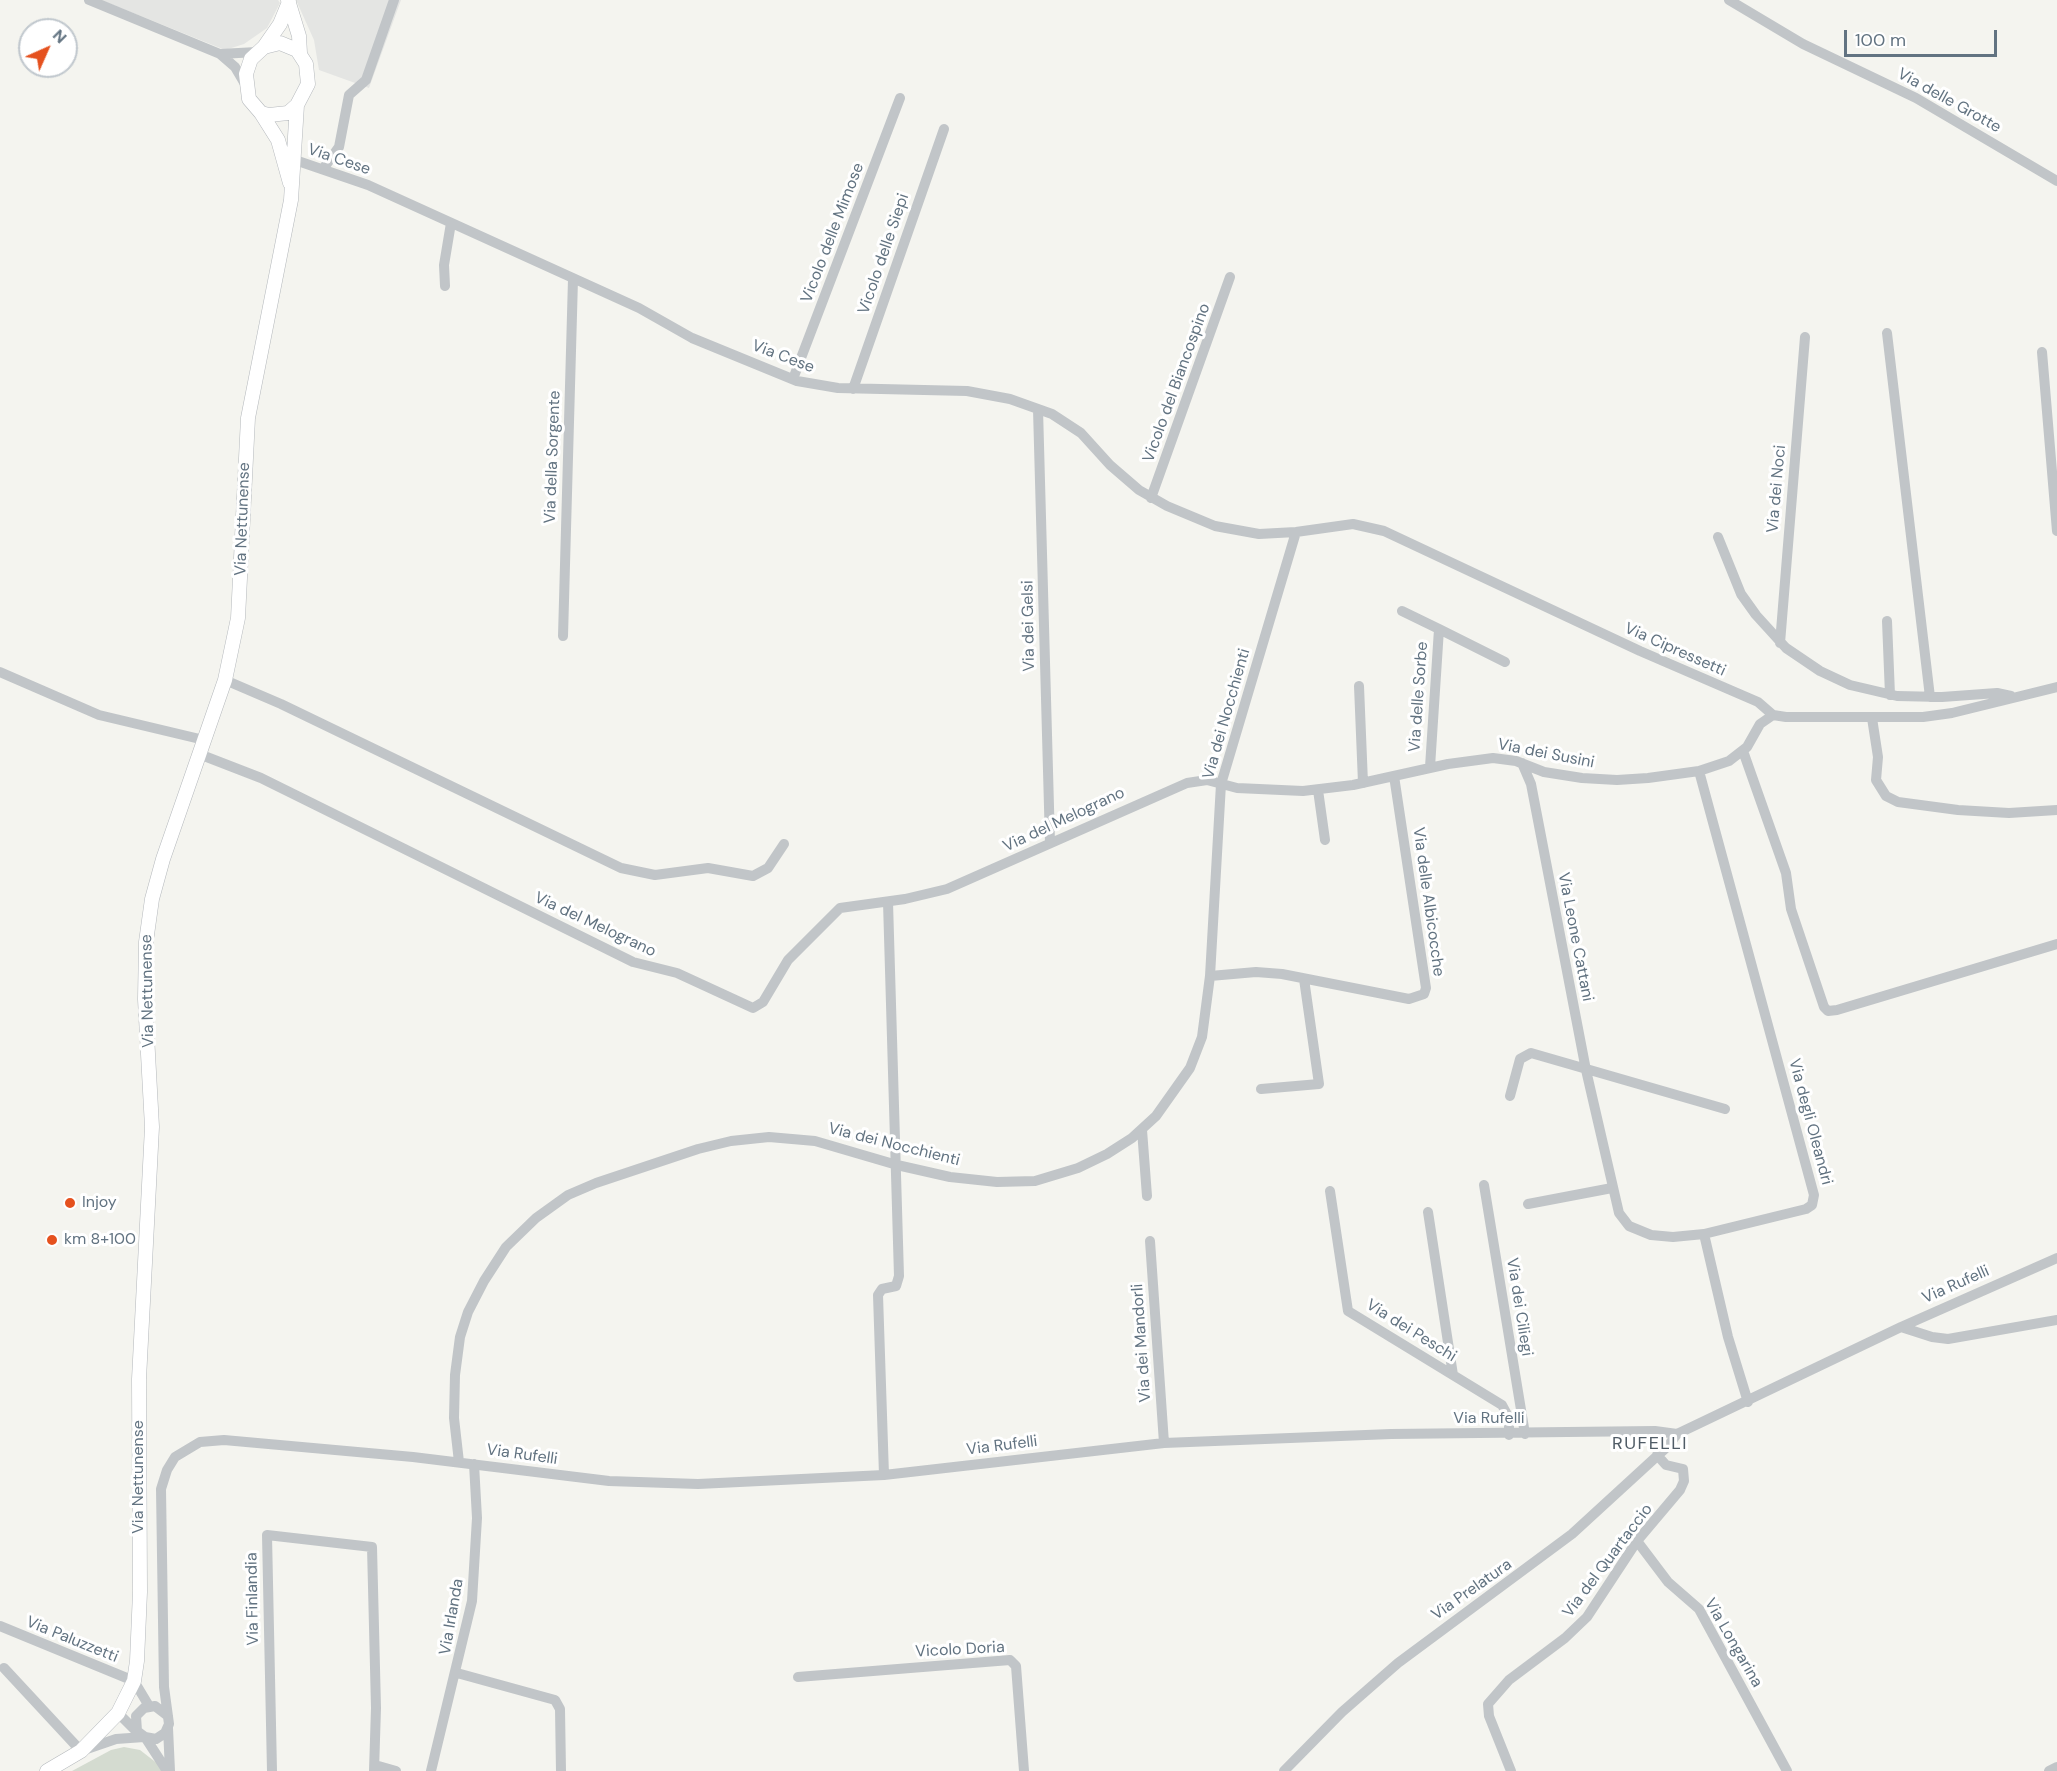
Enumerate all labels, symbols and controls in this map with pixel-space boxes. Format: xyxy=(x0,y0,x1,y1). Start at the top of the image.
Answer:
north arrow xyxy=(18,18,78,78)
scale bar xyxy=(1847,18,2000,56)
text: N xyxy=(48,25,71,48)
text: 100 m xyxy=(1855,28,1906,52)
street label: Via delle Grotte xyxy=(1894,65,2004,137)
street label: Via Cese xyxy=(305,140,373,180)
street label: Vicolo delle Mimose xyxy=(797,160,869,306)
street label: Vicolo delle Siepi xyxy=(854,191,914,317)
street label: Vicolo del Biancospino xyxy=(1139,301,1215,465)
street label: Via Cese xyxy=(749,336,817,378)
street label: Via della Sorgente xyxy=(541,390,565,524)
street label: Via dei Noci xyxy=(1764,444,1790,534)
street label: Via Nettunense xyxy=(231,462,255,576)
street label: Via dei Gelsi xyxy=(1019,580,1039,672)
street label: Via Cipressetti xyxy=(1621,619,1729,681)
street label: Via delle Sorbe xyxy=(1406,641,1432,753)
street label: Via dei Nocchienti xyxy=(1199,646,1255,782)
street label: Via dei Susini xyxy=(1496,735,1596,773)
street label: Via del Melograno xyxy=(1000,783,1128,857)
street label: Via delle Albicocche xyxy=(1408,826,1448,978)
street label: Via Leone Cattani xyxy=(1553,871,1597,1003)
street label: Via del Melograno xyxy=(531,888,659,962)
street label: Via Nettunense xyxy=(137,934,159,1048)
street label: Via degli Oleandri xyxy=(1784,1057,1836,1187)
street label: Via dei Nocchienti xyxy=(826,1119,962,1171)
place label: Injoy xyxy=(82,1193,117,1213)
marker: Injoy xyxy=(63,1196,77,1210)
place label: km 8+100 xyxy=(64,1230,136,1250)
marker: km 8+100 xyxy=(45,1233,59,1247)
street label: Via dei Ciliegi xyxy=(1502,1256,1536,1358)
street label: Via Rufelli xyxy=(1920,1262,1992,1308)
street label: Via dei Mandorli xyxy=(1128,1283,1156,1403)
street label: Via dei Peschi xyxy=(1362,1296,1460,1366)
street label: Via Rufelli xyxy=(1453,1409,1525,1429)
street label: Via Nettunense xyxy=(129,1420,149,1534)
street label: Via Rufelli xyxy=(965,1432,1039,1460)
district label: RUFELLI xyxy=(1612,1433,1688,1455)
street label: Via Rufelli xyxy=(485,1441,559,1469)
street label: Via del Quartaccio xyxy=(1559,1500,1657,1622)
street label: Via Finlandia xyxy=(243,1552,263,1646)
street label: Via Prelatura xyxy=(1428,1555,1516,1625)
street label: Via Irlanda xyxy=(436,1577,468,1657)
street label: Via Longarina xyxy=(1700,1595,1766,1691)
street label: Via Paluzzetti xyxy=(23,1613,121,1667)
street label: Vicolo Doria xyxy=(915,1638,1005,1662)

